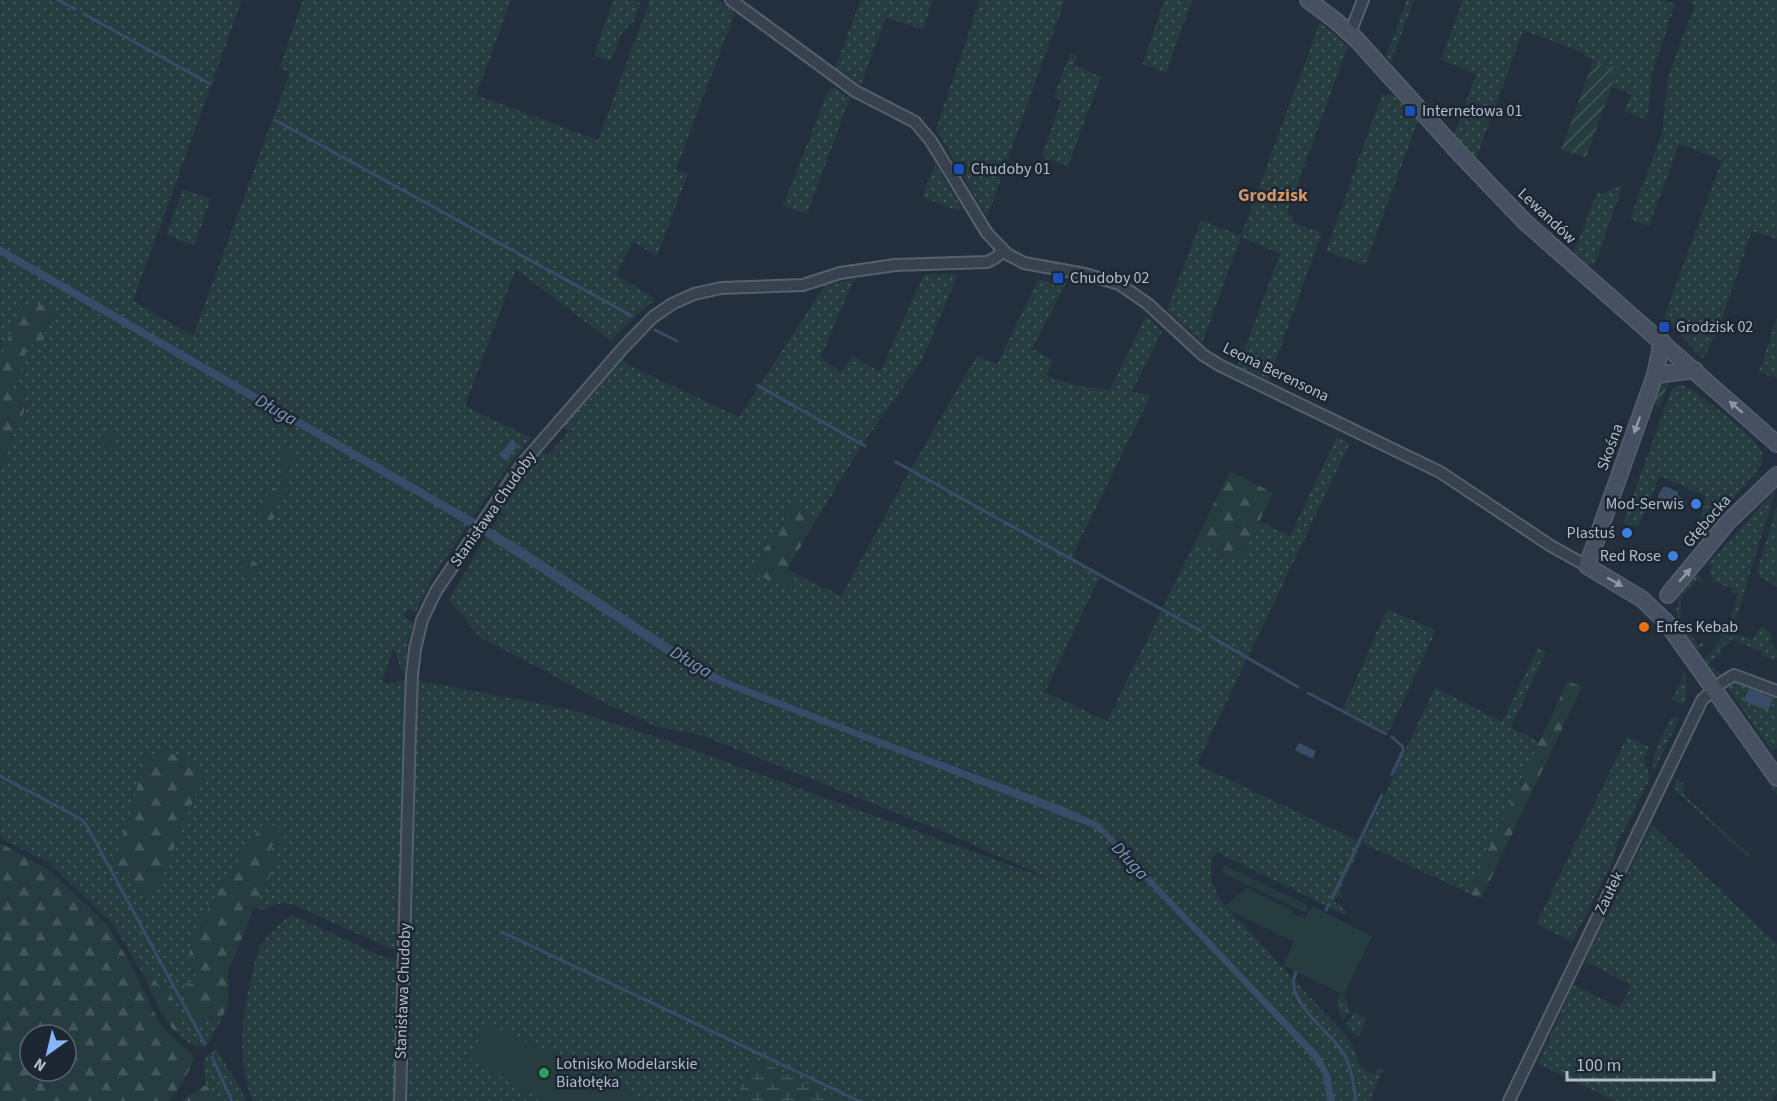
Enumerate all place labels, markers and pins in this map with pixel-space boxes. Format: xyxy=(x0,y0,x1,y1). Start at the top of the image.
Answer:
place label: Internetowa 01 xyxy=(1422,100,1523,122)
marker: Internetowa 01 xyxy=(1403,104,1417,118)
place label: Chudoby 01 xyxy=(971,158,1051,180)
marker: Chudoby 01 xyxy=(952,162,966,176)
place label: Chudoby 02 xyxy=(1070,267,1150,289)
marker: Chudoby 02 xyxy=(1051,271,1065,285)
place label: Grodzisk 02 xyxy=(1676,316,1753,338)
marker: Grodzisk 02 xyxy=(1657,320,1671,334)
place label: Mod-Serwis xyxy=(1606,493,1684,515)
marker: Mod-Serwis xyxy=(1689,497,1703,511)
place label: Plastuś xyxy=(1567,522,1615,544)
marker: Plastuś xyxy=(1620,526,1634,540)
place label: Red Rose xyxy=(1600,545,1661,567)
marker: Red Rose xyxy=(1666,549,1680,563)
place label: Enfes Kebab xyxy=(1656,616,1738,638)
marker: Enfes Kebab xyxy=(1637,620,1651,634)
place label: Lotnisko Modelarskie Białołęka xyxy=(556,1053,698,1093)
marker: Lotnisko Modelarskie Białołęka xyxy=(537,1066,551,1080)

